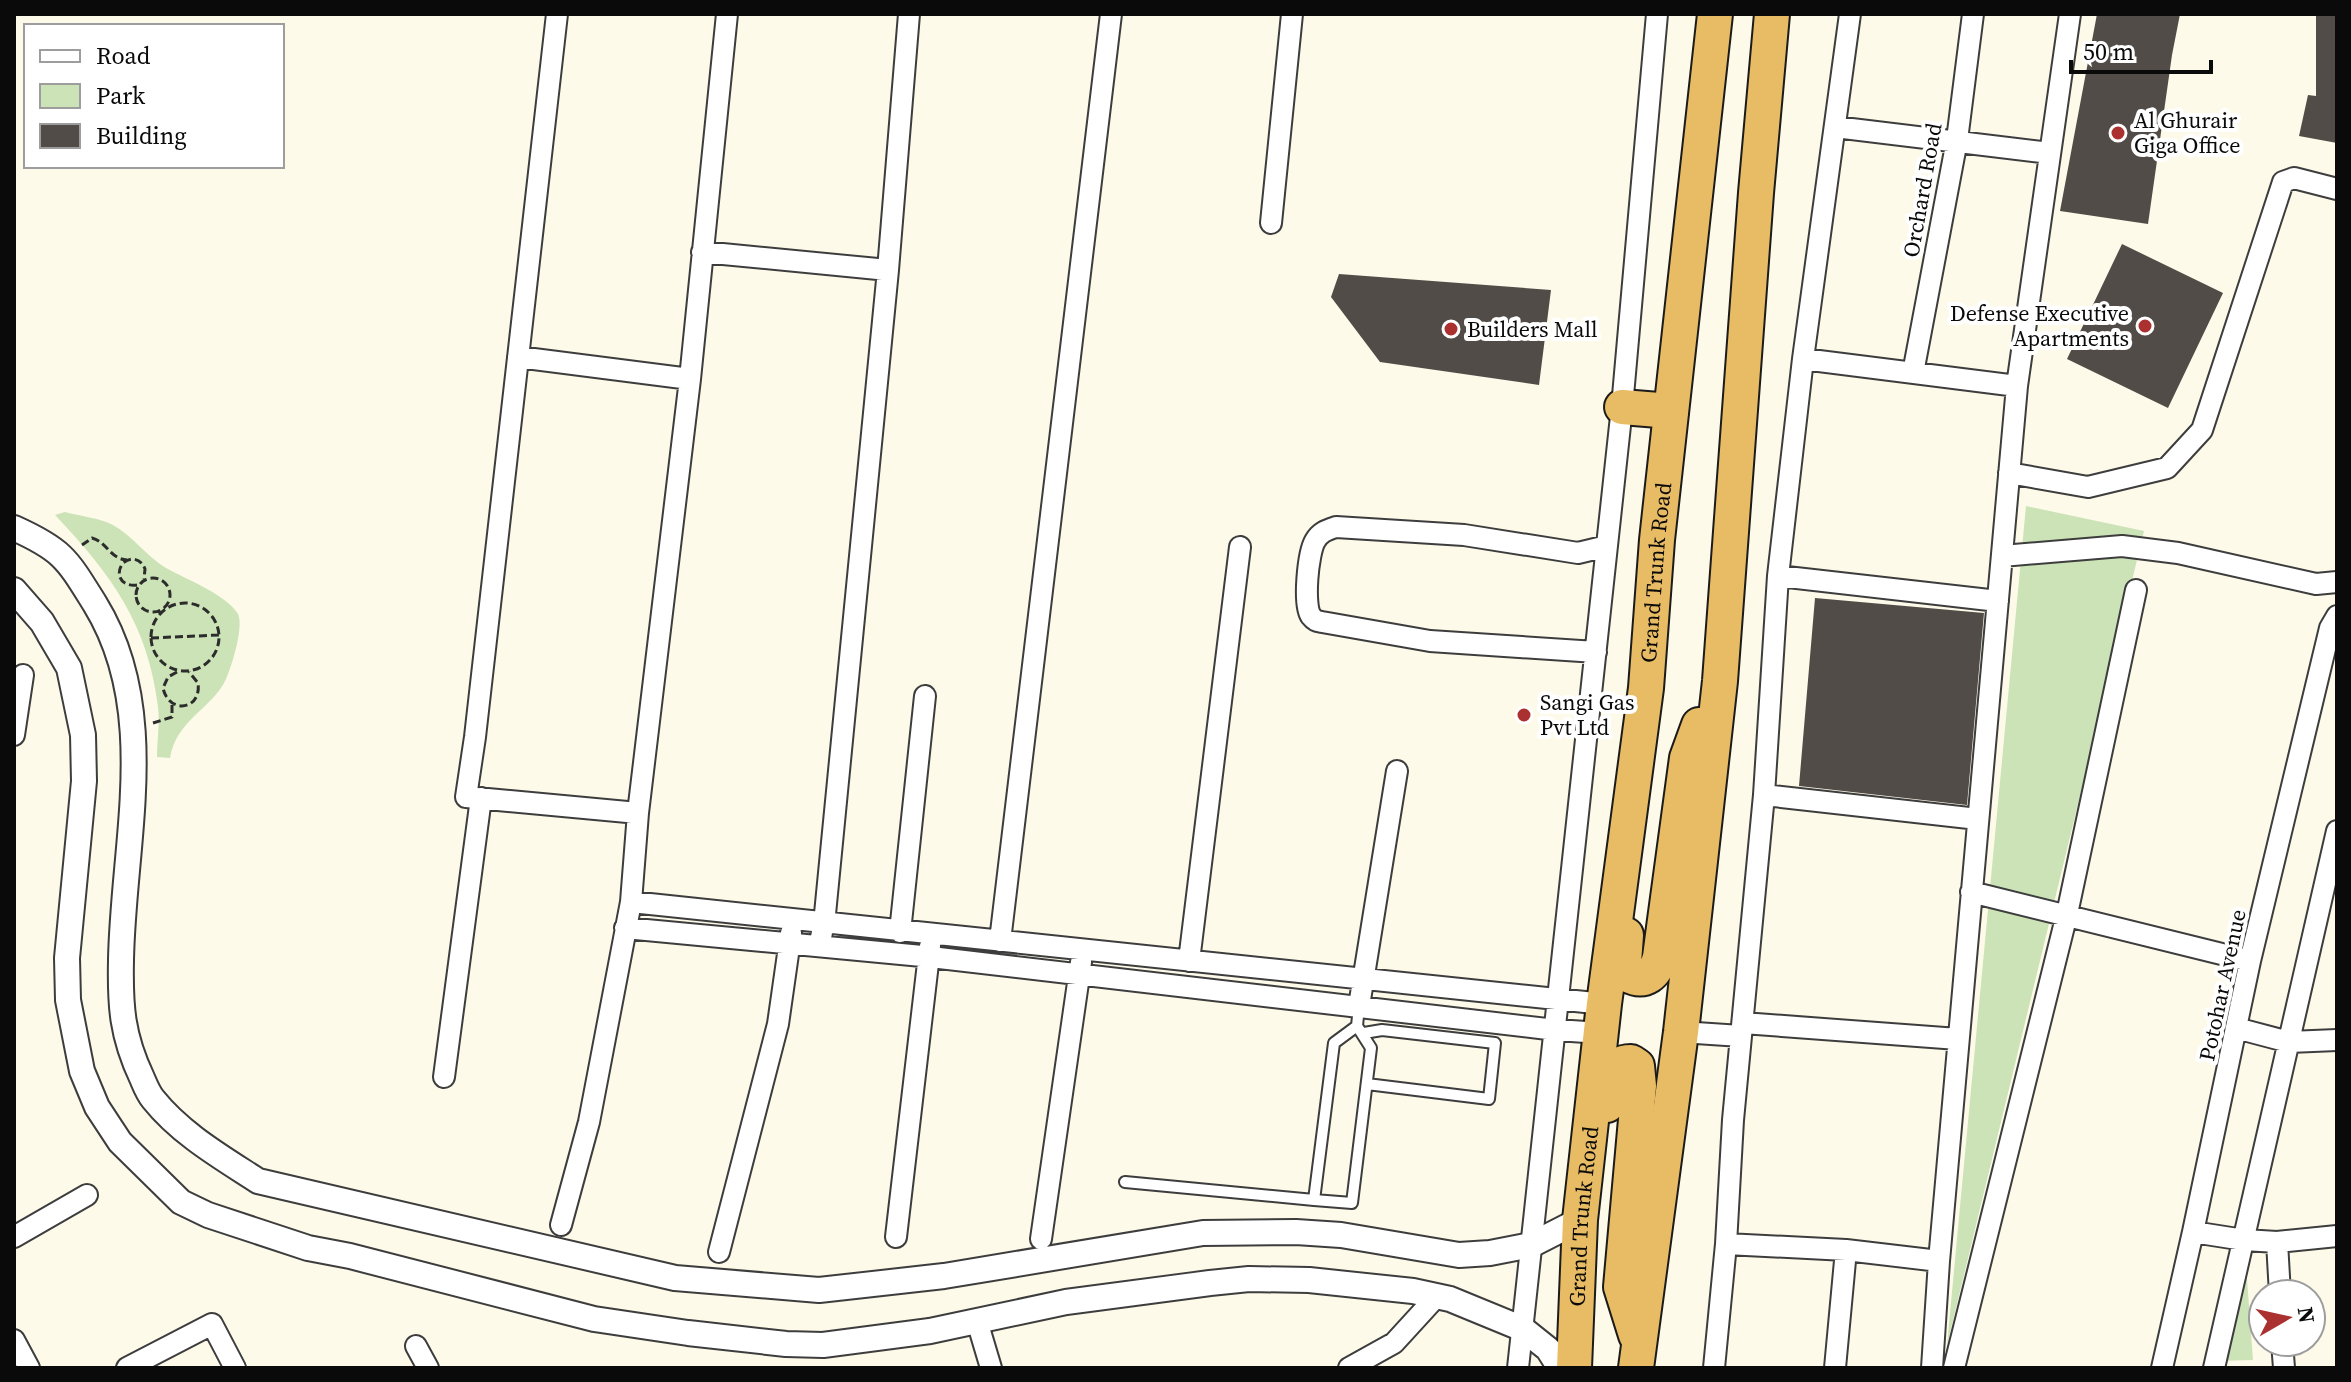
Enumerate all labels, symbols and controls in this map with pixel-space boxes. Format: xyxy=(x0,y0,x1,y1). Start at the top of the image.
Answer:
legend xyxy=(24,24,284,168)
scale bar xyxy=(2071,24,2211,74)
text: 50 m xyxy=(2083,35,2134,68)
text: Road xyxy=(96,39,151,72)
text: Park xyxy=(96,79,146,112)
place label: Al Ghurair Giga Office xyxy=(2134,105,2240,160)
text: Building xyxy=(96,119,187,152)
street label: Orchard Road xyxy=(1895,120,1949,260)
marker: Al Ghurair Giga Office xyxy=(2109,124,2127,142)
place label: Defense Executive Apartments xyxy=(1950,298,2129,353)
place label: Builders Mall xyxy=(1467,314,1598,344)
marker: Defense Executive Apartments xyxy=(2136,317,2154,335)
marker: Builders Mall xyxy=(1442,320,1460,338)
street label: Grand Trunk Road xyxy=(1633,480,1678,664)
place label: Sangi Gas Pvt Ltd xyxy=(1540,687,1635,742)
marker: Sangi Gas Pvt Ltd xyxy=(1515,706,1533,724)
street label: Potohar Avenue xyxy=(2191,906,2253,1064)
street label: Grand Trunk Road xyxy=(1562,1124,1605,1307)
north arrow xyxy=(2247,1278,2327,1358)
text: N xyxy=(2291,1305,2323,1325)

